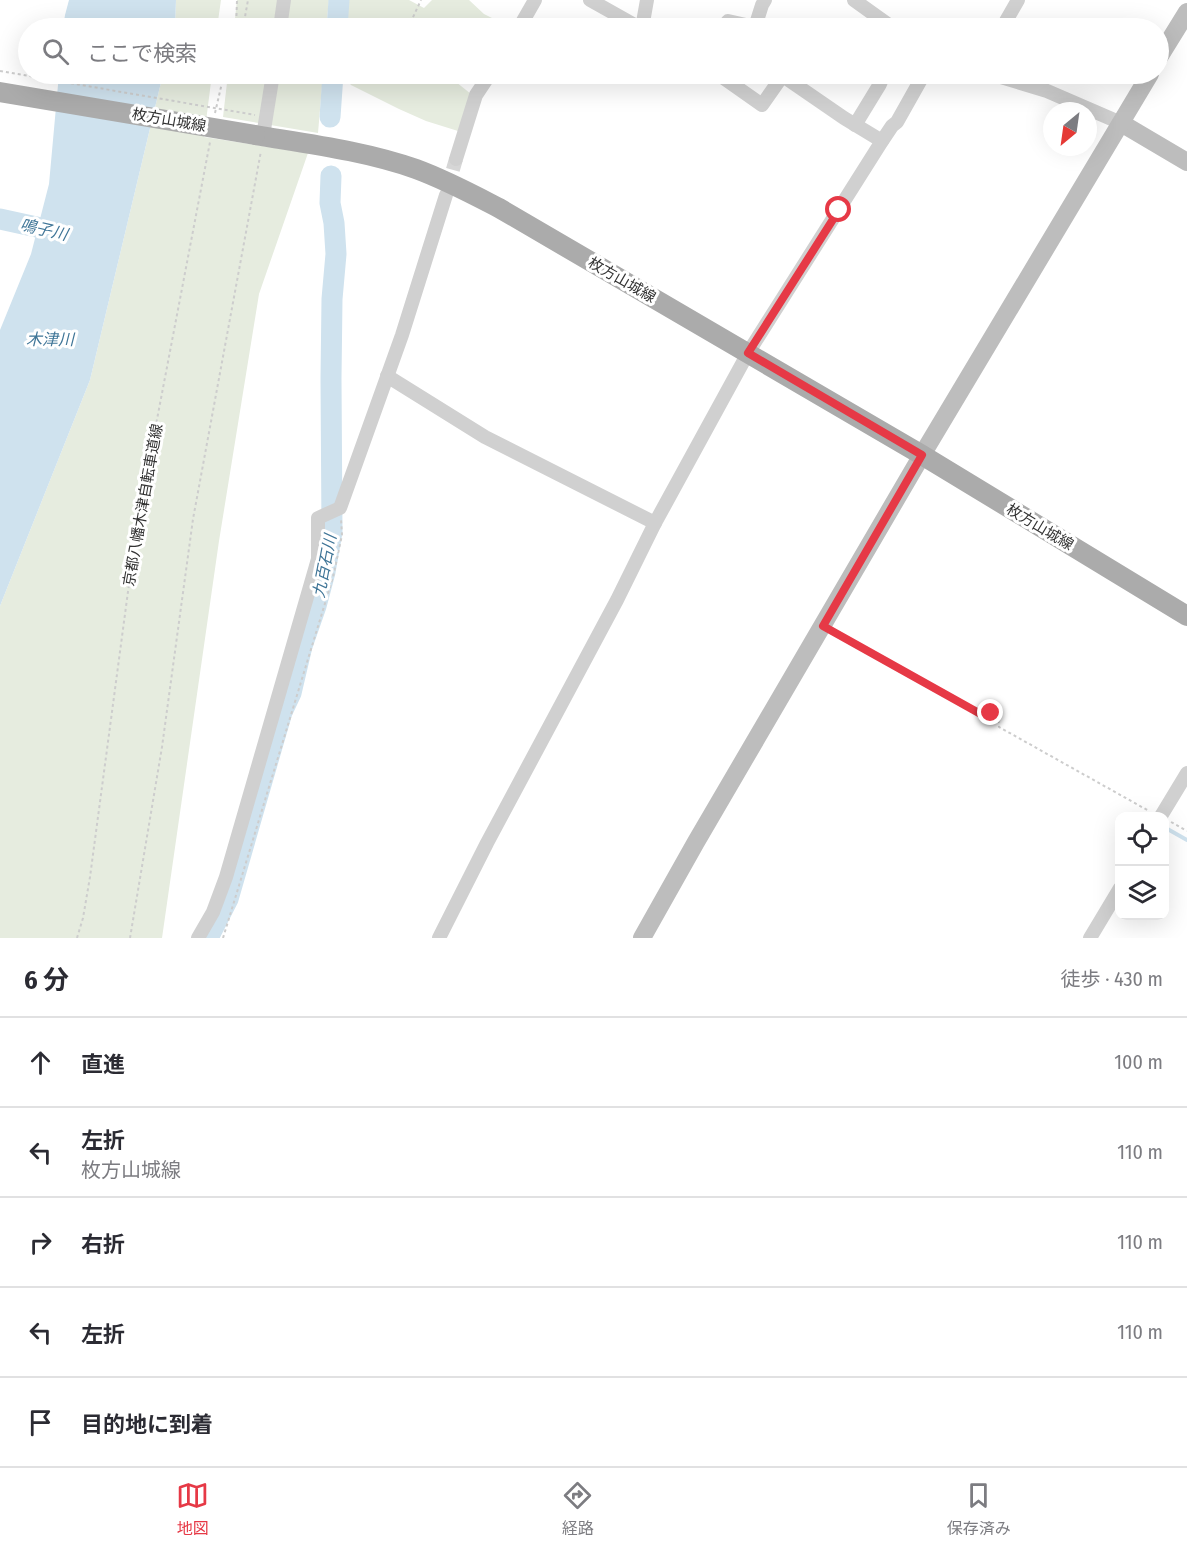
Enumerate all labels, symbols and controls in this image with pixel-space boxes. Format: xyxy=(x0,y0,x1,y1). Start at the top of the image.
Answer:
search box xyxy=(18,18,1169,84)
icon: search xyxy=(39,35,72,68)
text: ここで検索 xyxy=(87,40,197,67)
north arrow xyxy=(1043,102,1097,156)
street label: 枚方山城線 xyxy=(130,105,208,135)
route start xyxy=(825,196,851,222)
water label: 鳴子川 xyxy=(18,215,71,245)
street label: 枚方山城線 xyxy=(585,253,659,307)
water label: 木津川 xyxy=(26,330,76,349)
street label: 京都八幡木津自転車道線 xyxy=(120,422,166,588)
street label: 枚方山城線 xyxy=(1003,500,1077,554)
water label: 九百石川 xyxy=(309,531,340,599)
route end xyxy=(977,699,1003,725)
map controls xyxy=(1115,812,1169,920)
button: locate xyxy=(1115,812,1169,866)
button: layers xyxy=(1115,866,1169,920)
text: 6 分 xyxy=(24,965,69,996)
text: 徒歩 · 430 m xyxy=(1060,967,1163,991)
icon: ahead xyxy=(24,1046,57,1079)
text: 100 m xyxy=(1114,1050,1163,1074)
text: 直進 xyxy=(81,1051,125,1078)
text: 左折 xyxy=(81,1127,125,1154)
icon: left xyxy=(24,1136,57,1169)
text: 110 m xyxy=(1117,1140,1163,1164)
text: 枚方山城線 xyxy=(81,1158,181,1182)
icon: right xyxy=(24,1226,57,1259)
text: 110 m xyxy=(1117,1230,1163,1254)
text: 右折 xyxy=(81,1231,125,1258)
icon: left xyxy=(24,1316,57,1349)
text: 110 m xyxy=(1117,1320,1163,1344)
text: 左折 xyxy=(81,1321,125,1348)
icon: arrive xyxy=(24,1406,57,1439)
text: 目的地に到着 xyxy=(81,1411,213,1438)
tab: 地図 xyxy=(176,1479,209,1539)
tab: 経路 xyxy=(561,1479,594,1539)
tab: 保存済み xyxy=(947,1479,1011,1539)

